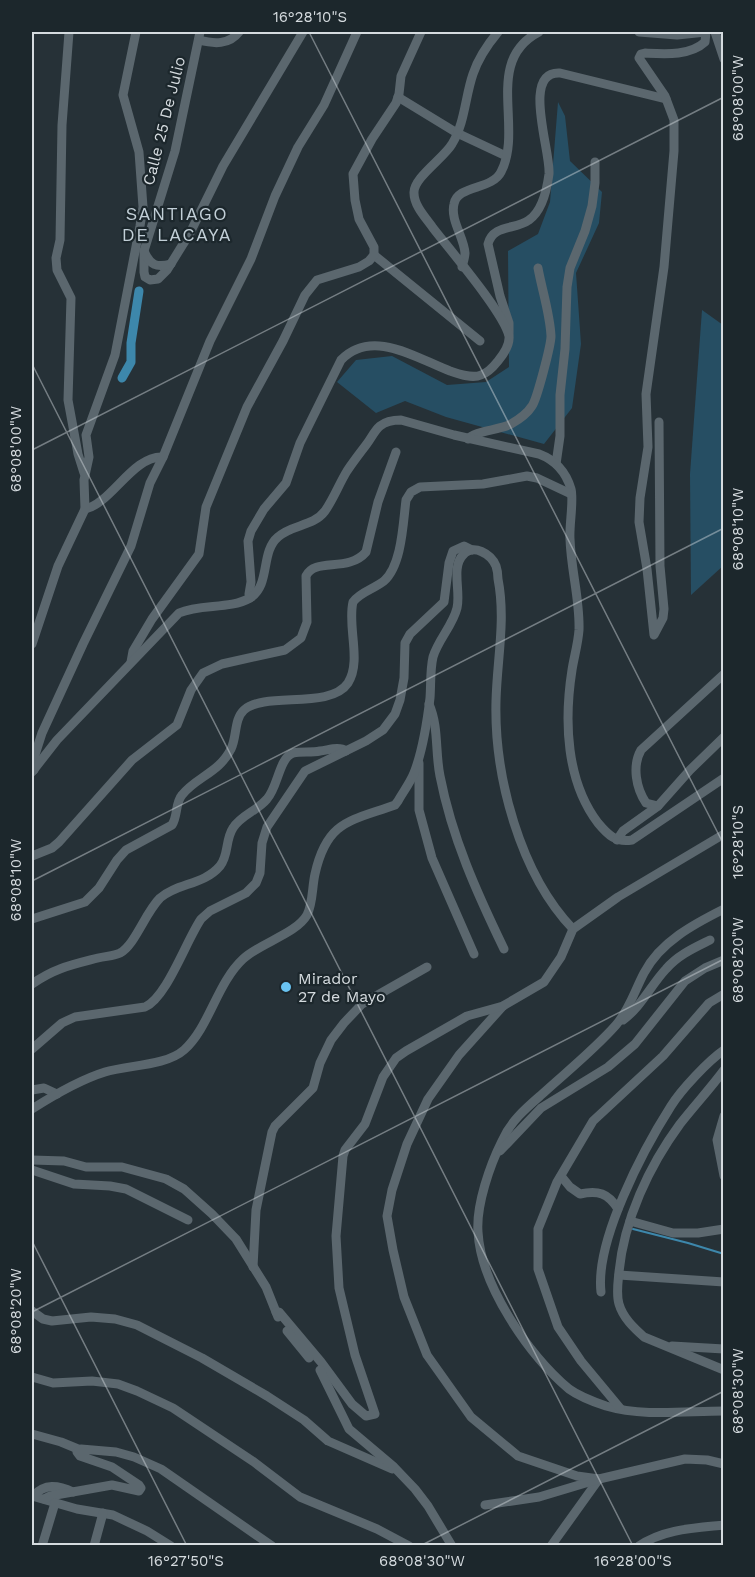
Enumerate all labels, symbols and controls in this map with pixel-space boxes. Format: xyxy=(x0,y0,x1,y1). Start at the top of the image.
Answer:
text: 16°28'10"S xyxy=(273,8,347,26)
street label: Calle 25 De Julio xyxy=(139,55,189,187)
text: 68°08'00"W xyxy=(729,55,747,141)
district label: SANTIAGO DE LACAYA xyxy=(122,203,232,245)
text: 68°08'00"W xyxy=(7,406,25,492)
text: 68°08'10"W xyxy=(729,488,747,570)
text: 16°28'10"S xyxy=(729,805,747,879)
text: 68°08'10"W xyxy=(7,839,25,921)
text: 68°08'20"W xyxy=(729,917,747,1003)
place label: Mirador 27 de Mayo xyxy=(298,969,386,1006)
marker: Mirador 27 de Mayo xyxy=(279,980,293,994)
text: 68°08'20"W xyxy=(7,1268,25,1354)
text: 68°08'30"W xyxy=(729,1348,747,1434)
text: 16°27'50"S xyxy=(148,1552,224,1570)
text: 68°08'30"W xyxy=(379,1552,465,1570)
text: 16°28'00"S xyxy=(594,1552,672,1570)

